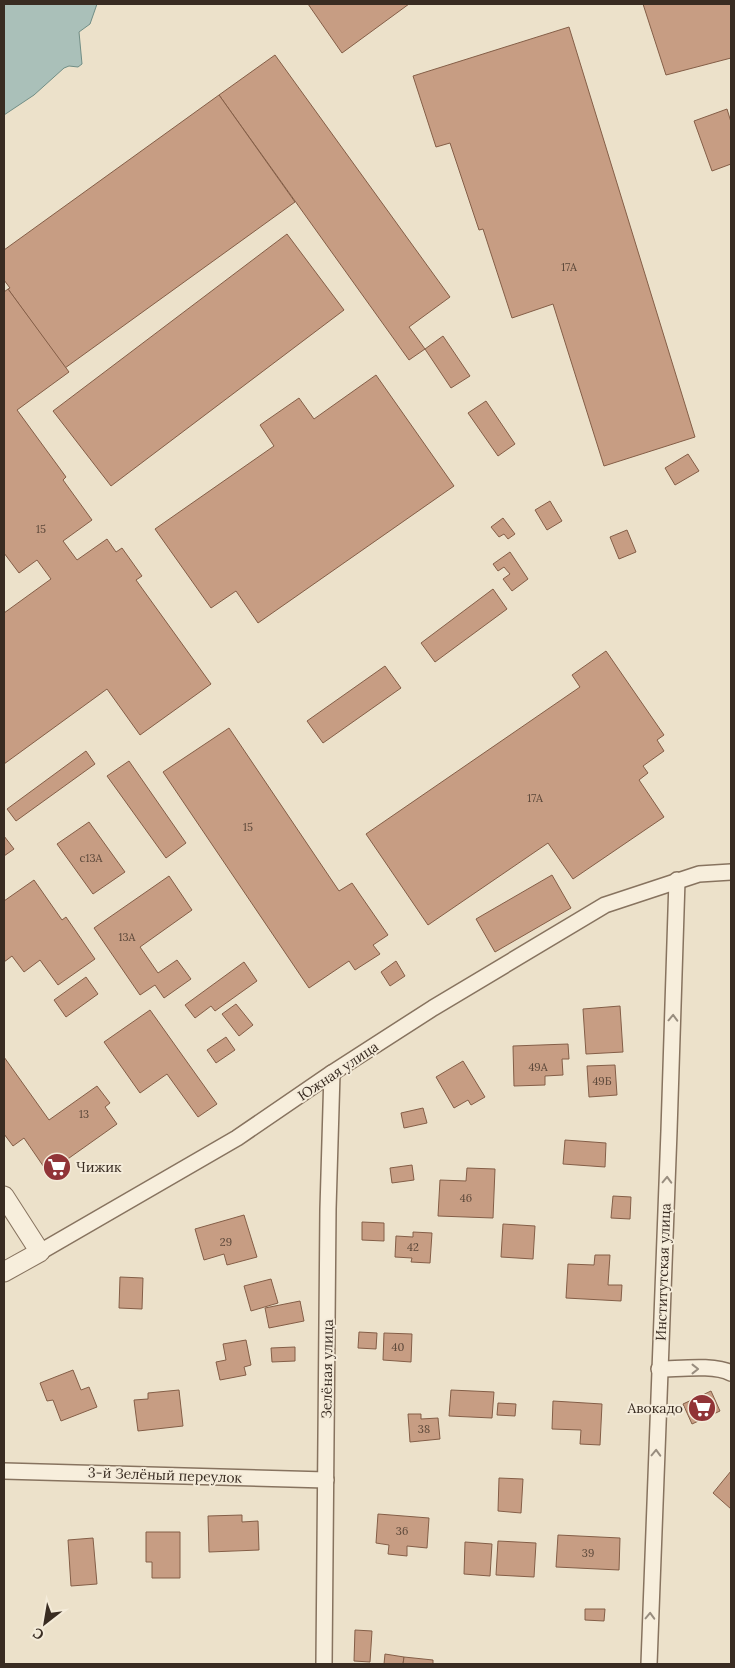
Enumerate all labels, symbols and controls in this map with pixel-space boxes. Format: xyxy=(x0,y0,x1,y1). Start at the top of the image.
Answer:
house number: 17А xyxy=(561,260,578,274)
house number: 15 xyxy=(36,522,46,536)
house number: 17А xyxy=(527,791,544,805)
house number: 15 xyxy=(243,820,253,834)
house number: с13А xyxy=(80,851,104,865)
house number: 13А xyxy=(118,930,137,944)
one-way arrow xyxy=(667,1013,678,1021)
street label: Южная улица xyxy=(294,1037,382,1105)
house number: 49А xyxy=(528,1060,549,1074)
house number: 49Б xyxy=(592,1074,612,1088)
house number: 13 xyxy=(79,1107,89,1121)
supermarket icon: Чижик xyxy=(42,1152,72,1182)
place label: Чижик xyxy=(76,1158,122,1176)
one-way arrow xyxy=(662,1176,672,1184)
house number: 46 xyxy=(460,1191,472,1205)
street label: Институтская улица xyxy=(652,1203,674,1341)
house number: 29 xyxy=(220,1235,232,1249)
house number: 42 xyxy=(407,1240,419,1254)
street label: Зелёная улица xyxy=(317,1319,337,1419)
house number: 40 xyxy=(392,1340,405,1354)
one-way arrow xyxy=(692,1364,700,1374)
supermarket icon: Авокадо xyxy=(687,1393,717,1423)
place label: Авокадо xyxy=(627,1399,683,1417)
house number: 38 xyxy=(418,1422,430,1436)
one-way arrow xyxy=(651,1449,661,1456)
street label: 3-й Зелёный переулок xyxy=(88,1463,243,1487)
house number: 36 xyxy=(396,1524,408,1538)
house number: 39 xyxy=(582,1546,594,1560)
north arrow xyxy=(20,1598,70,1648)
one-way arrow xyxy=(645,1611,656,1619)
text: С xyxy=(29,1624,47,1644)

